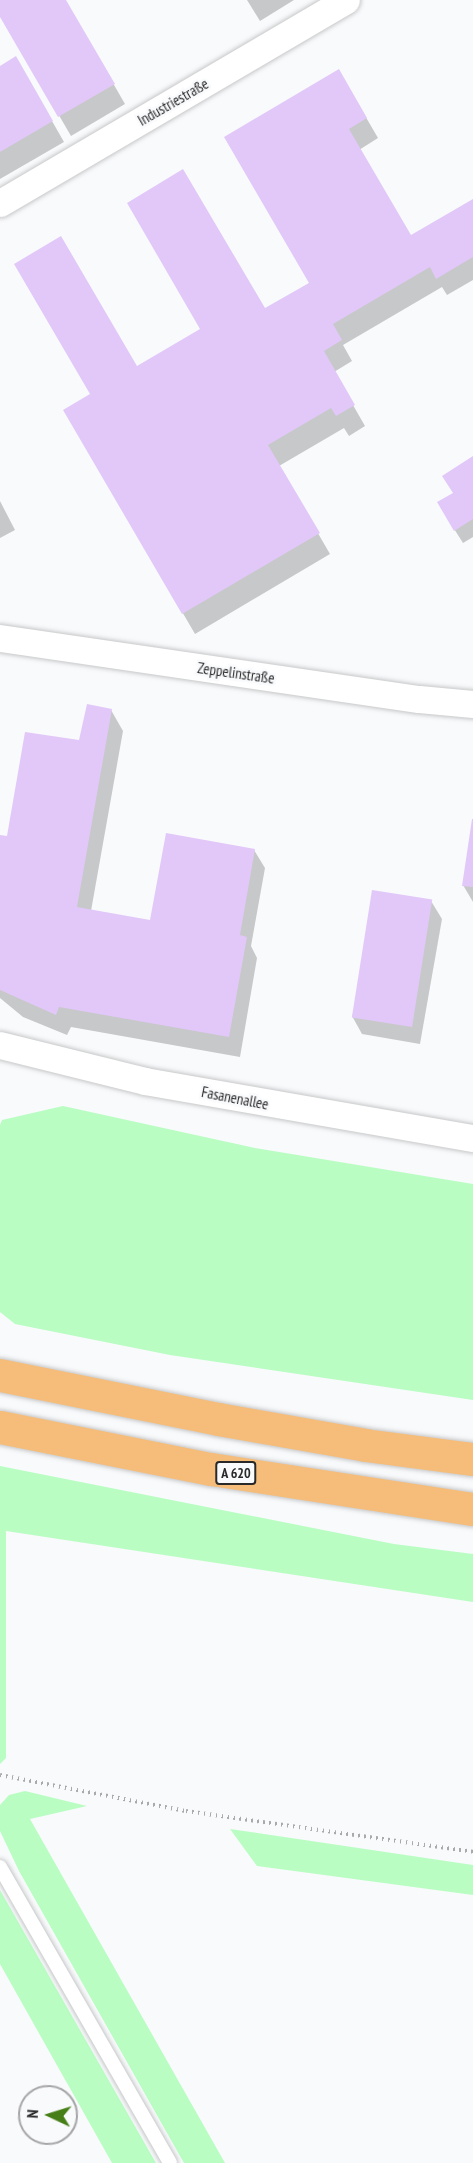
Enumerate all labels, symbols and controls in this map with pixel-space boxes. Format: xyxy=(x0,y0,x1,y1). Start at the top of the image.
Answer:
street label: Industriestraße xyxy=(134,75,212,129)
street label: Zeppelinstraße xyxy=(196,659,276,687)
street label: Fasanenallee xyxy=(200,1083,270,1113)
road number: A 620 xyxy=(215,1462,257,1484)
north arrow xyxy=(18,2085,78,2145)
text: N xyxy=(22,2109,42,2119)

